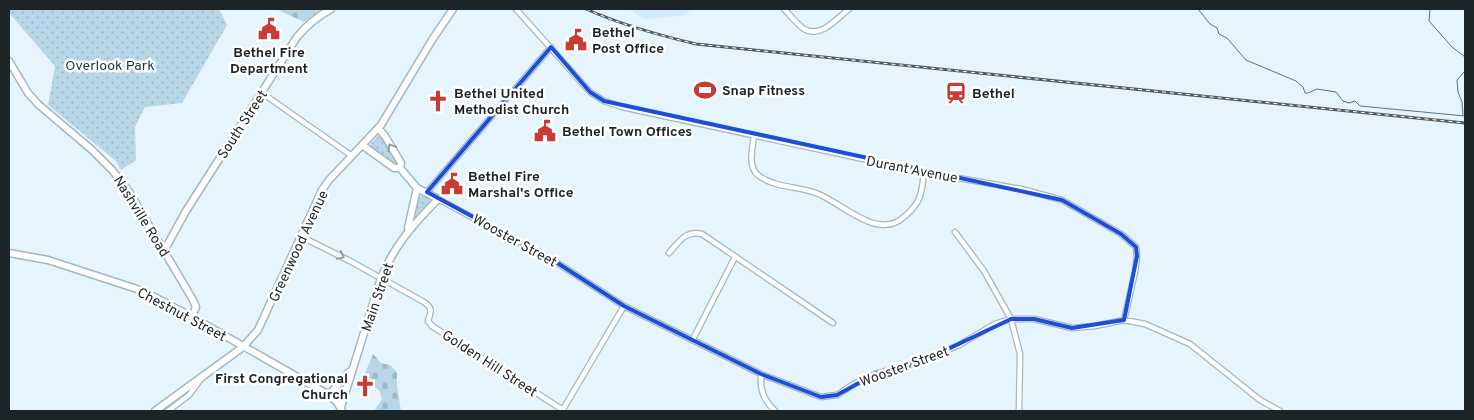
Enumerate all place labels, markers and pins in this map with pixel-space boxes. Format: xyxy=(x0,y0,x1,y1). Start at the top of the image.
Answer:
public building icon: Bethel Fire Department xyxy=(256,16,282,42)
place label: Bethel Post Office xyxy=(592,25,664,58)
public building icon: Bethel Post Office xyxy=(563,27,589,53)
place label: Bethel Fire Department xyxy=(230,45,308,78)
sports icon: Snap Fitness xyxy=(692,77,718,103)
station icon: Bethel xyxy=(943,80,969,106)
place label: Snap Fitness xyxy=(722,83,805,100)
place label: Bethel United Methodist Church xyxy=(454,86,569,119)
place label: Bethel xyxy=(972,86,1015,103)
church icon: Bethel United Methodist Church xyxy=(425,88,451,114)
public building icon: Bethel Town Offices xyxy=(532,118,558,144)
place label: Bethel Town Offices xyxy=(562,124,692,141)
place label: Bethel Fire Marshal's Office xyxy=(468,169,574,202)
public building icon: Bethel Fire Marshal's Office xyxy=(439,171,465,197)
place label: First Congregational Church xyxy=(215,371,348,404)
church icon: First Congregational Church xyxy=(352,373,378,399)

